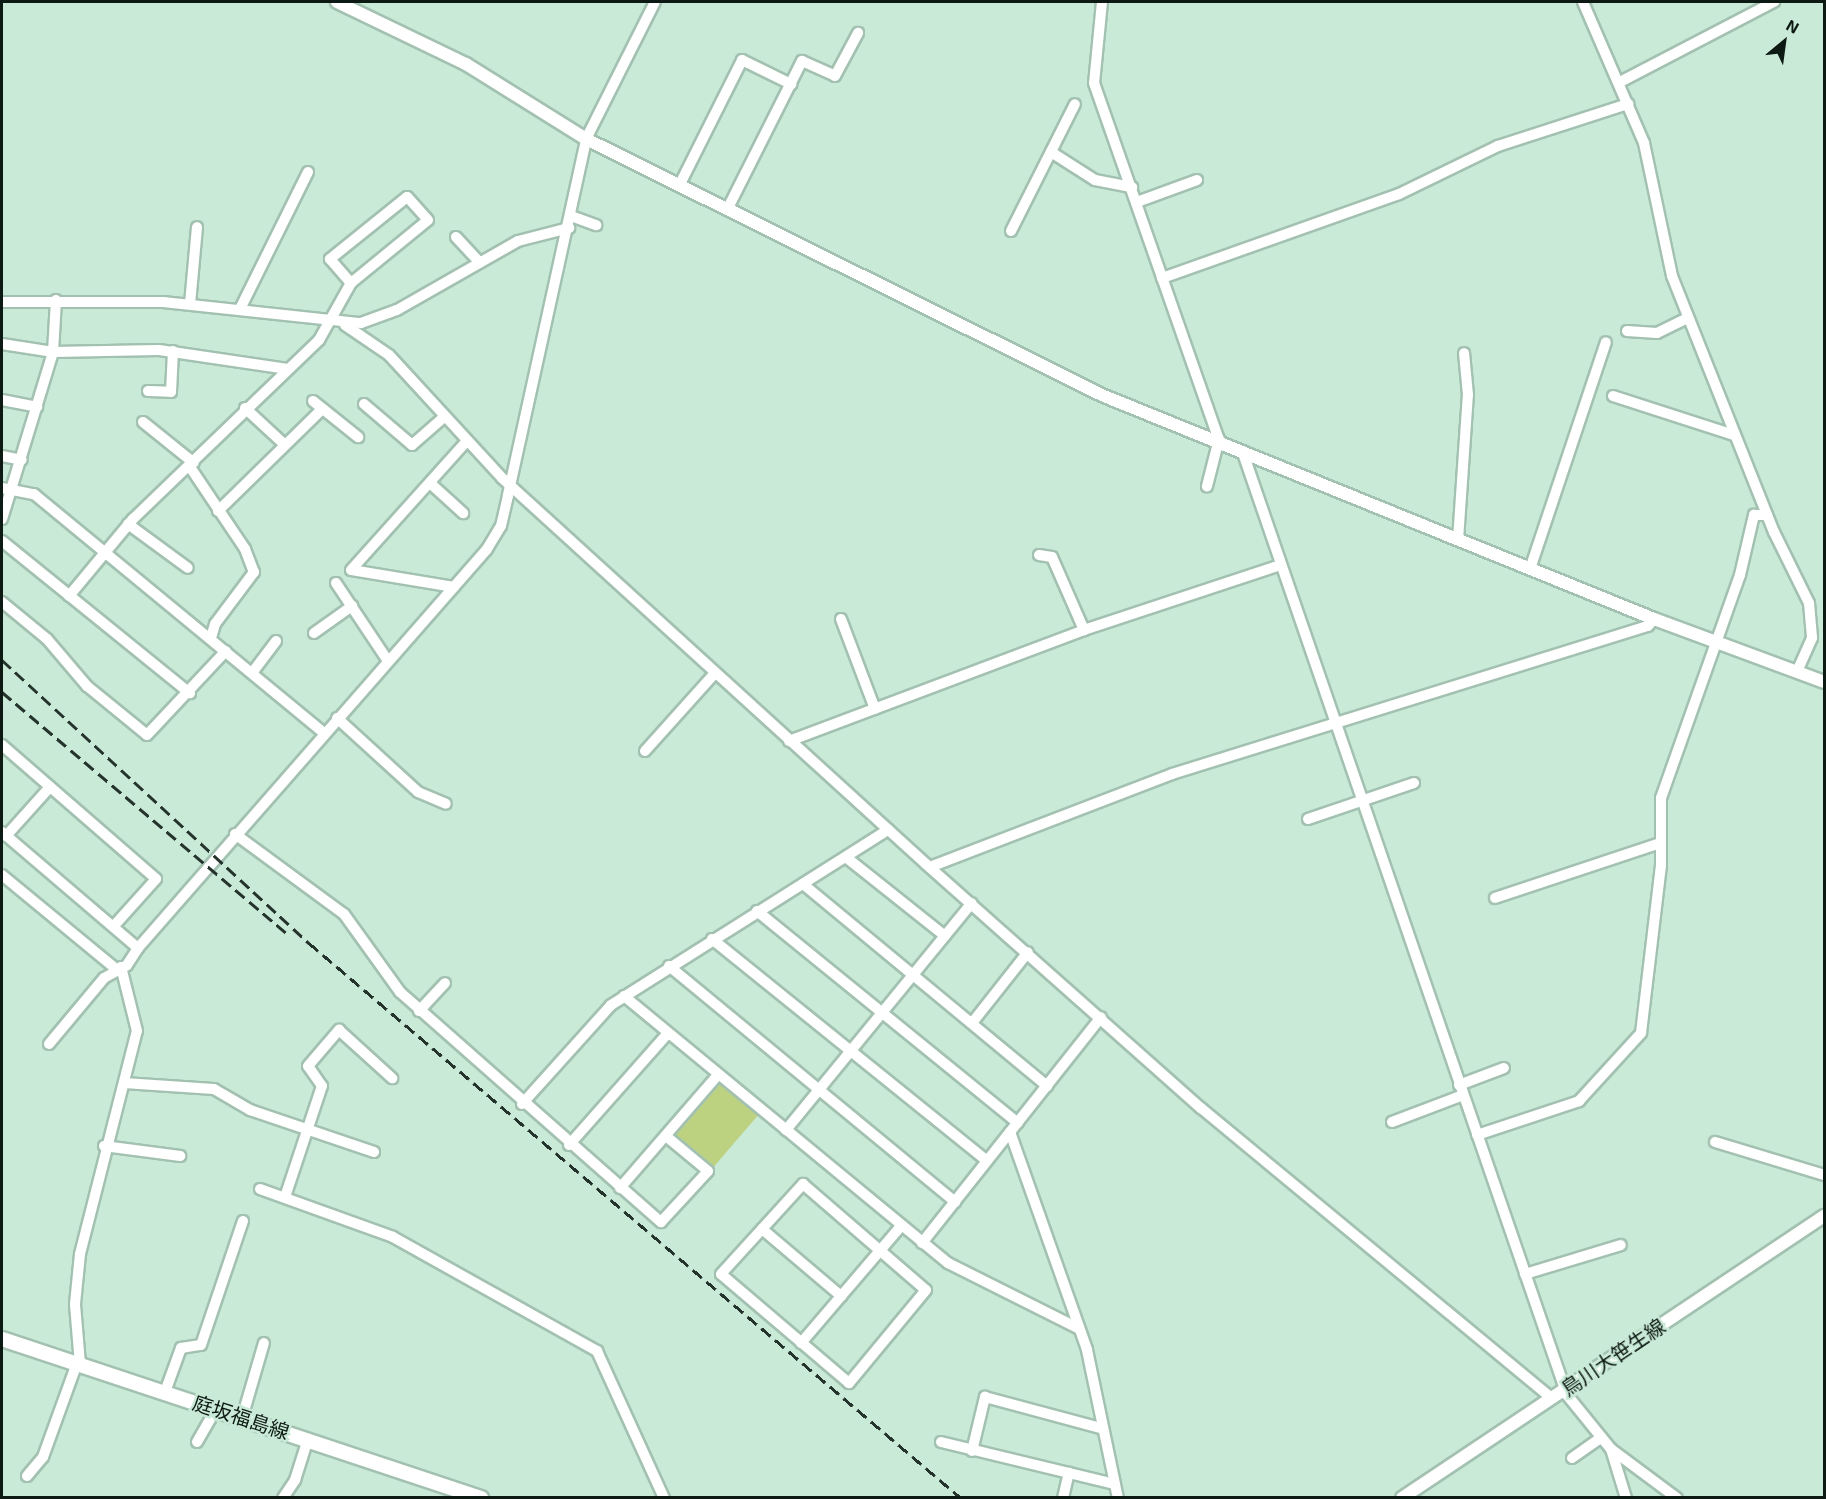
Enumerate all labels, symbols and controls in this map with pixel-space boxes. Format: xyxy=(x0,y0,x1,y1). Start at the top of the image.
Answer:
north arrow xyxy=(1754,12,1814,72)
text: N xyxy=(1783,15,1803,37)
street label: 鳥川大笹生線 xyxy=(1557,1314,1669,1400)
street label: 庭坂福島線 xyxy=(190,1390,292,1444)

